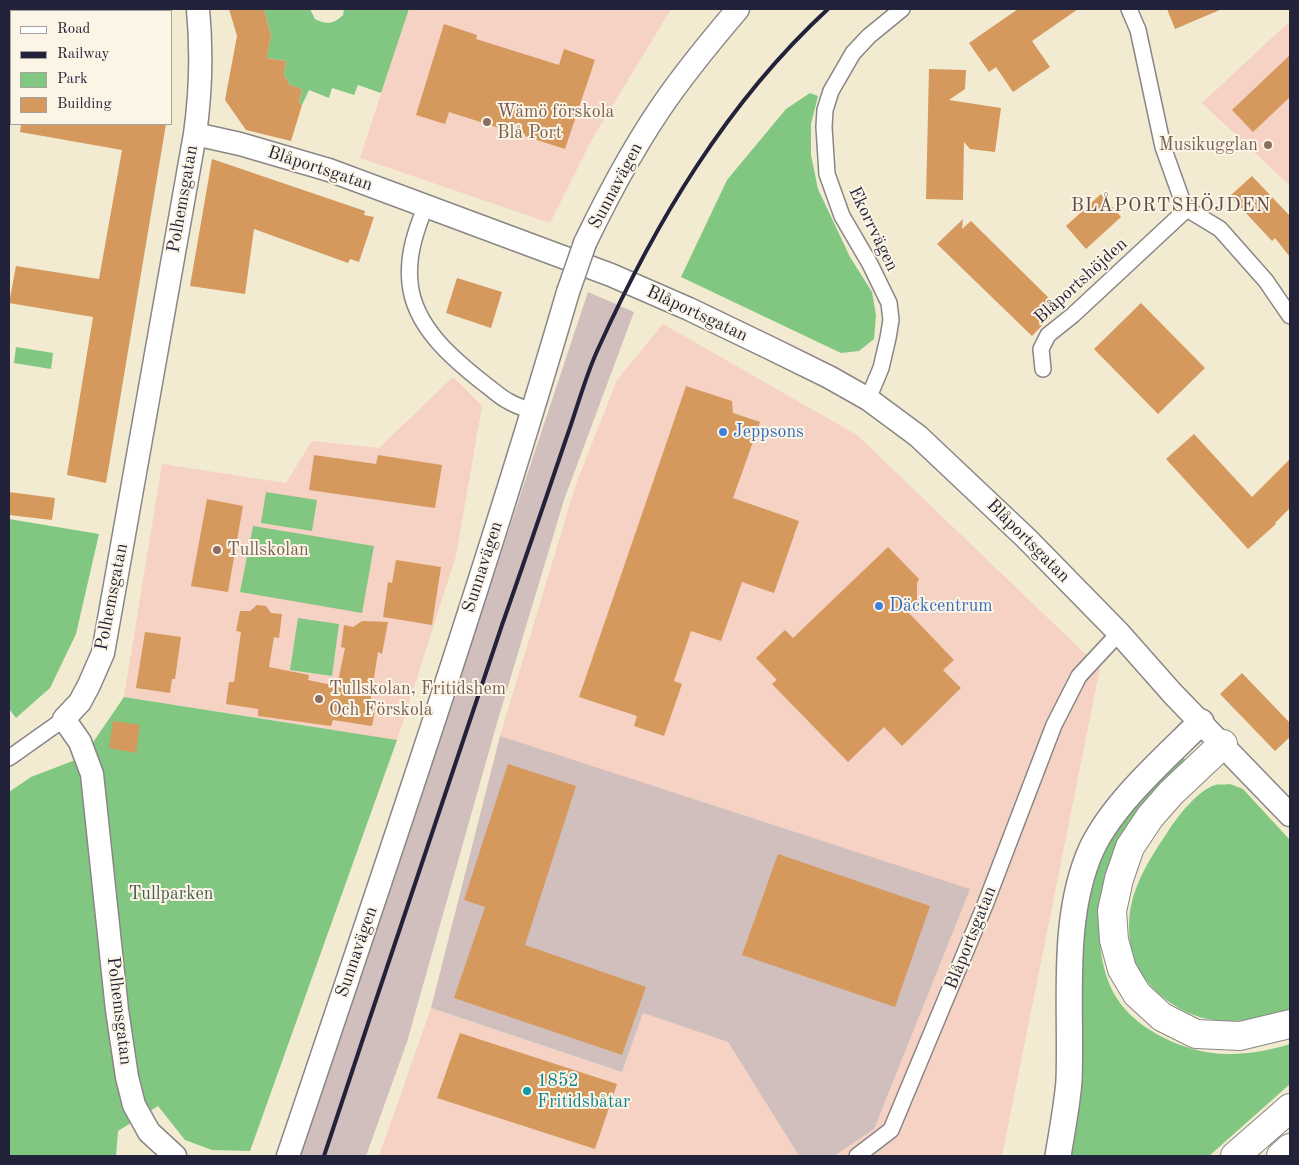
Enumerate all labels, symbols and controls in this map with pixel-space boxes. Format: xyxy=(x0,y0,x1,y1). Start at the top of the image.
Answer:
legend xyxy=(10,10,172,125)
text: Road xyxy=(57,22,90,37)
text: Railway xyxy=(57,47,110,62)
text: Park xyxy=(57,72,88,87)
text: Building xyxy=(57,97,112,112)
place label: Wämö förskola Blå Port xyxy=(497,101,614,144)
marker: Wämö förskola Blå Port xyxy=(481,116,493,128)
place label: Musikugglan xyxy=(1159,134,1258,156)
street label: Sunnavägen xyxy=(584,139,648,233)
marker: Musikugglan xyxy=(1262,139,1274,151)
street label: Blåportsgatan xyxy=(265,142,375,196)
street label: Polhemsgatan xyxy=(163,144,203,254)
street label: Ekorrvägen xyxy=(843,183,903,275)
district label: BLÅPORTSHÖJDEN xyxy=(1069,195,1273,217)
street label: Blåportshöjden xyxy=(1030,234,1132,328)
street label: Blåportsgatan xyxy=(643,281,751,347)
place label: Jeppsons xyxy=(733,421,804,443)
marker: Jeppsons xyxy=(717,426,729,438)
street label: Blåportsgatan xyxy=(982,495,1074,587)
street label: Sunnavägen xyxy=(458,519,508,615)
place label: Tullskolan xyxy=(227,539,309,561)
street label: Polhemsgatan xyxy=(91,542,133,652)
marker: Tullskolan xyxy=(211,544,223,556)
place label: Däckcentrum xyxy=(889,595,993,617)
marker: Däckcentrum xyxy=(873,600,885,612)
place label: Tullskolan, Fritidshem Och Förskola xyxy=(329,678,506,721)
marker: Tullskolan, Fritidshem Och Förskola xyxy=(313,693,325,705)
park label: Tullparken xyxy=(128,883,214,905)
street label: Blåportsgatan xyxy=(940,883,1002,993)
street label: Sunnavägen xyxy=(331,904,383,1000)
street label: Polhemsgatan xyxy=(102,956,136,1066)
place label: 1852 Fritidsbåtar xyxy=(537,1070,630,1112)
marker: 1852 Fritidsbåtar xyxy=(521,1085,533,1097)

